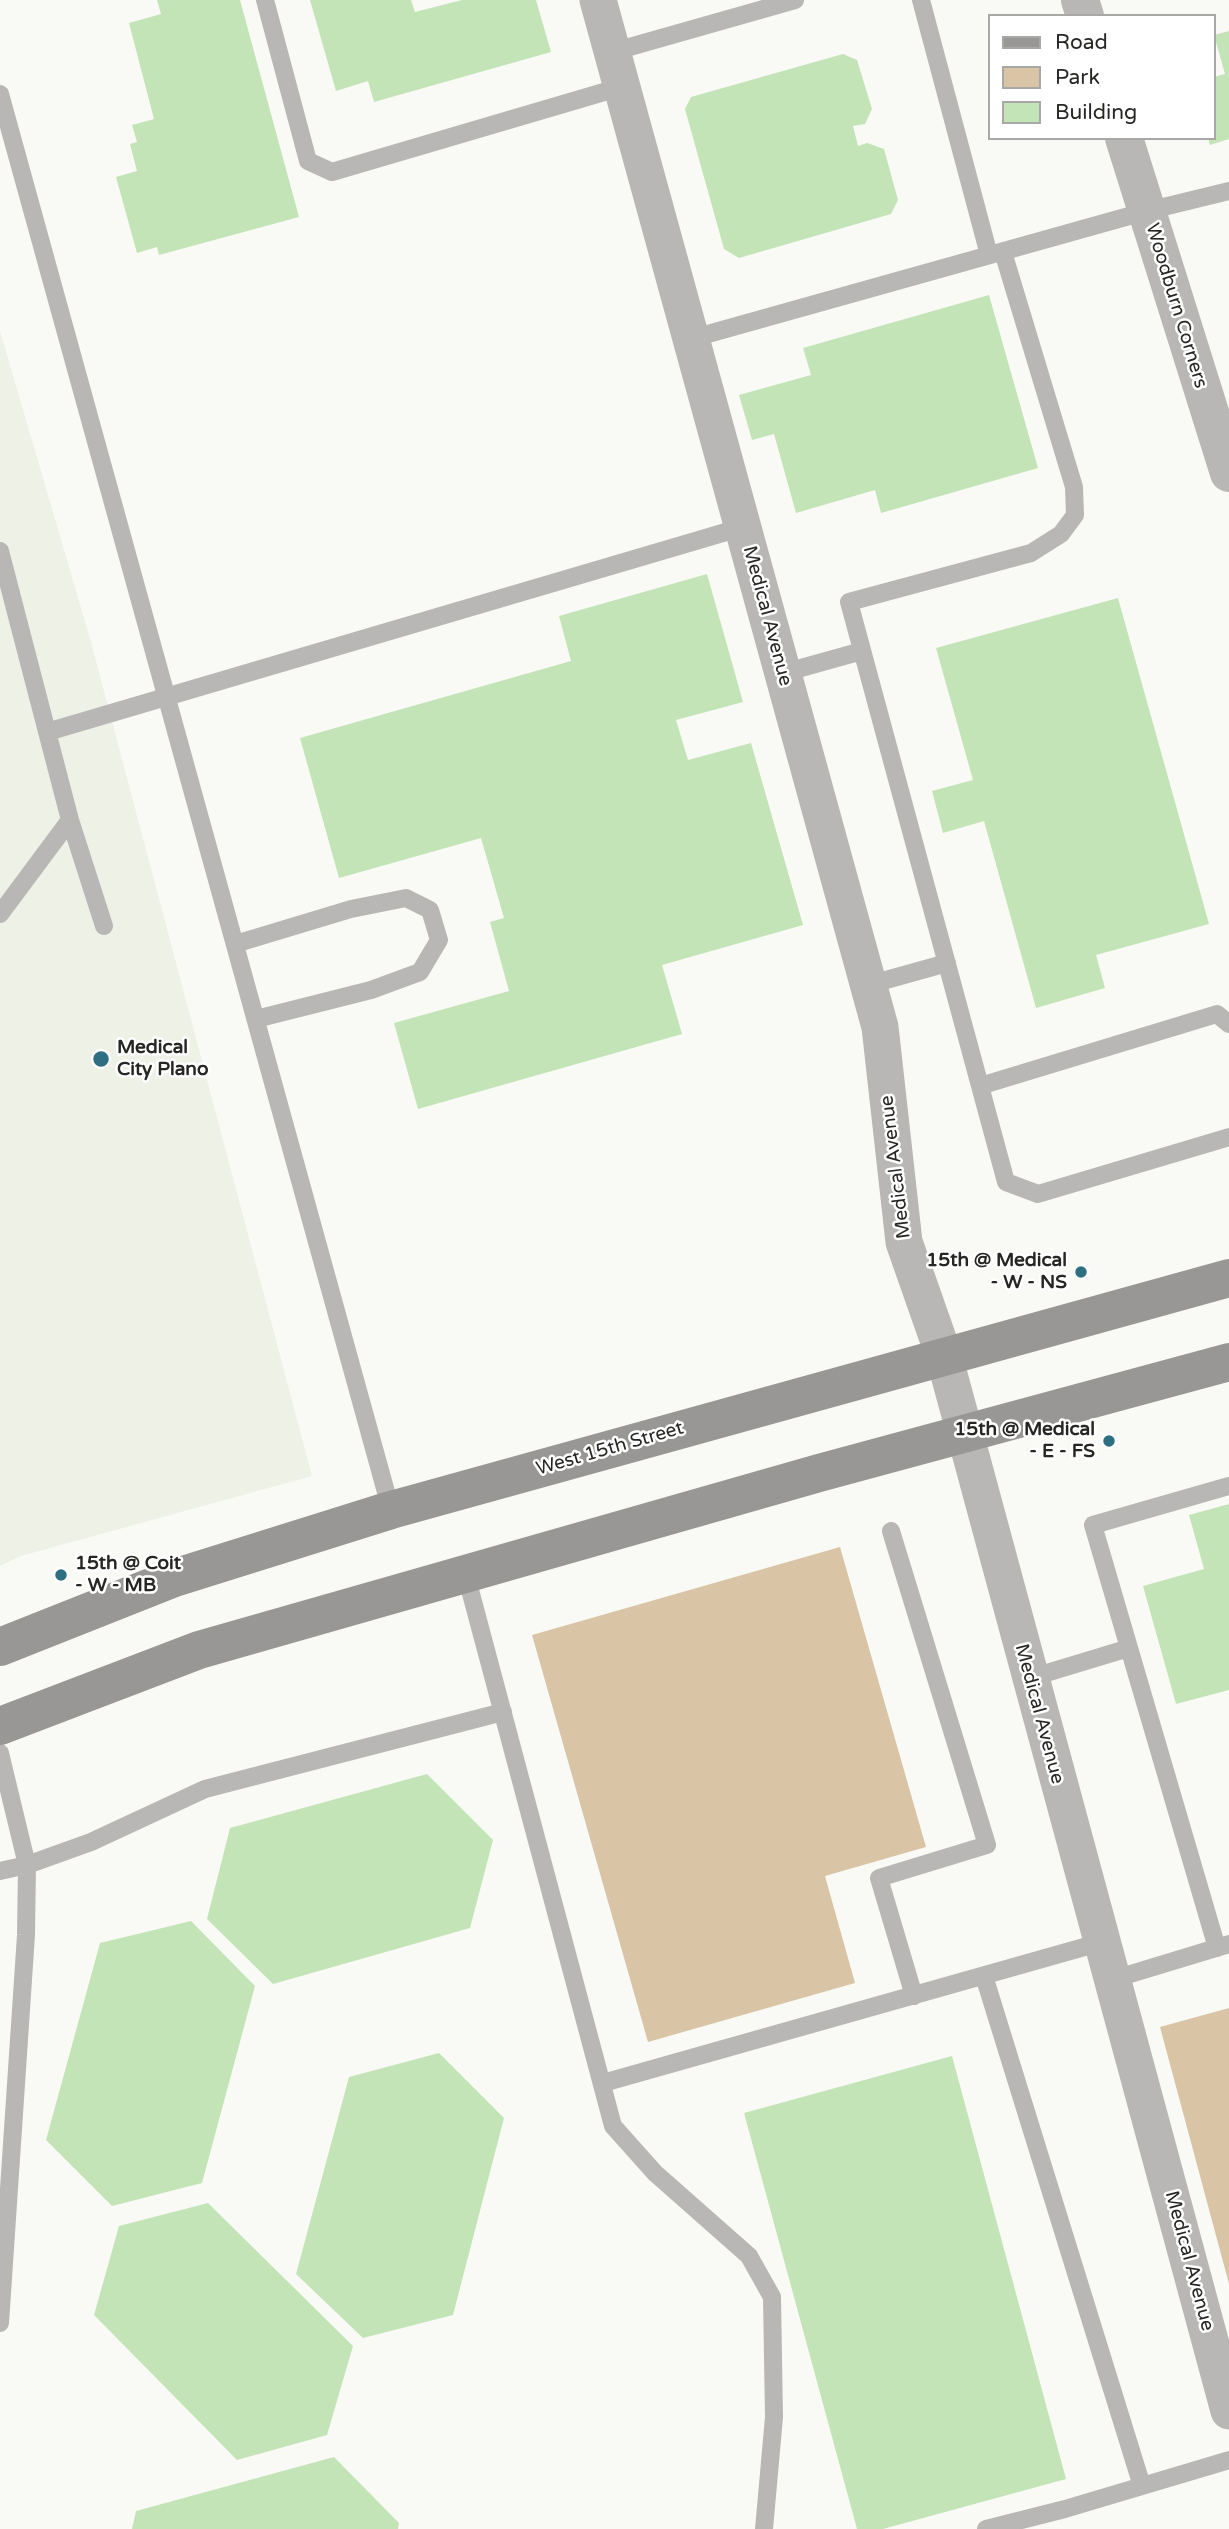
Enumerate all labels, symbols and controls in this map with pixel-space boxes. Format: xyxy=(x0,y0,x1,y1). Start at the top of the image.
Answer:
legend xyxy=(988,14,1215,140)
text: Road xyxy=(1055,30,1108,55)
text: Park xyxy=(1055,65,1100,90)
text: Building xyxy=(1055,100,1137,125)
street label: Woodburn Corners xyxy=(1140,221,1212,391)
street label: Medical Avenue xyxy=(737,543,797,689)
place label: Medical City Plano xyxy=(117,1037,208,1081)
marker: Medical City Plano xyxy=(91,1049,111,1069)
street label: Medical Avenue xyxy=(876,1094,916,1240)
place label: 15th @ Medical - W - NS xyxy=(926,1250,1067,1294)
marker: 15th @ Medical - W - NS xyxy=(1073,1264,1089,1280)
street label: West 15th Street xyxy=(534,1417,686,1481)
place label: 15th @ Medical - E - FS xyxy=(954,1419,1095,1463)
marker: 15th @ Medical - E - FS xyxy=(1101,1433,1117,1449)
place label: 15th @ Coit - W - MB xyxy=(75,1553,181,1597)
marker: 15th @ Coit - W - MB xyxy=(53,1567,69,1583)
street label: Medical Avenue xyxy=(1009,1641,1069,1787)
street label: Medical Avenue xyxy=(1159,2188,1219,2334)

